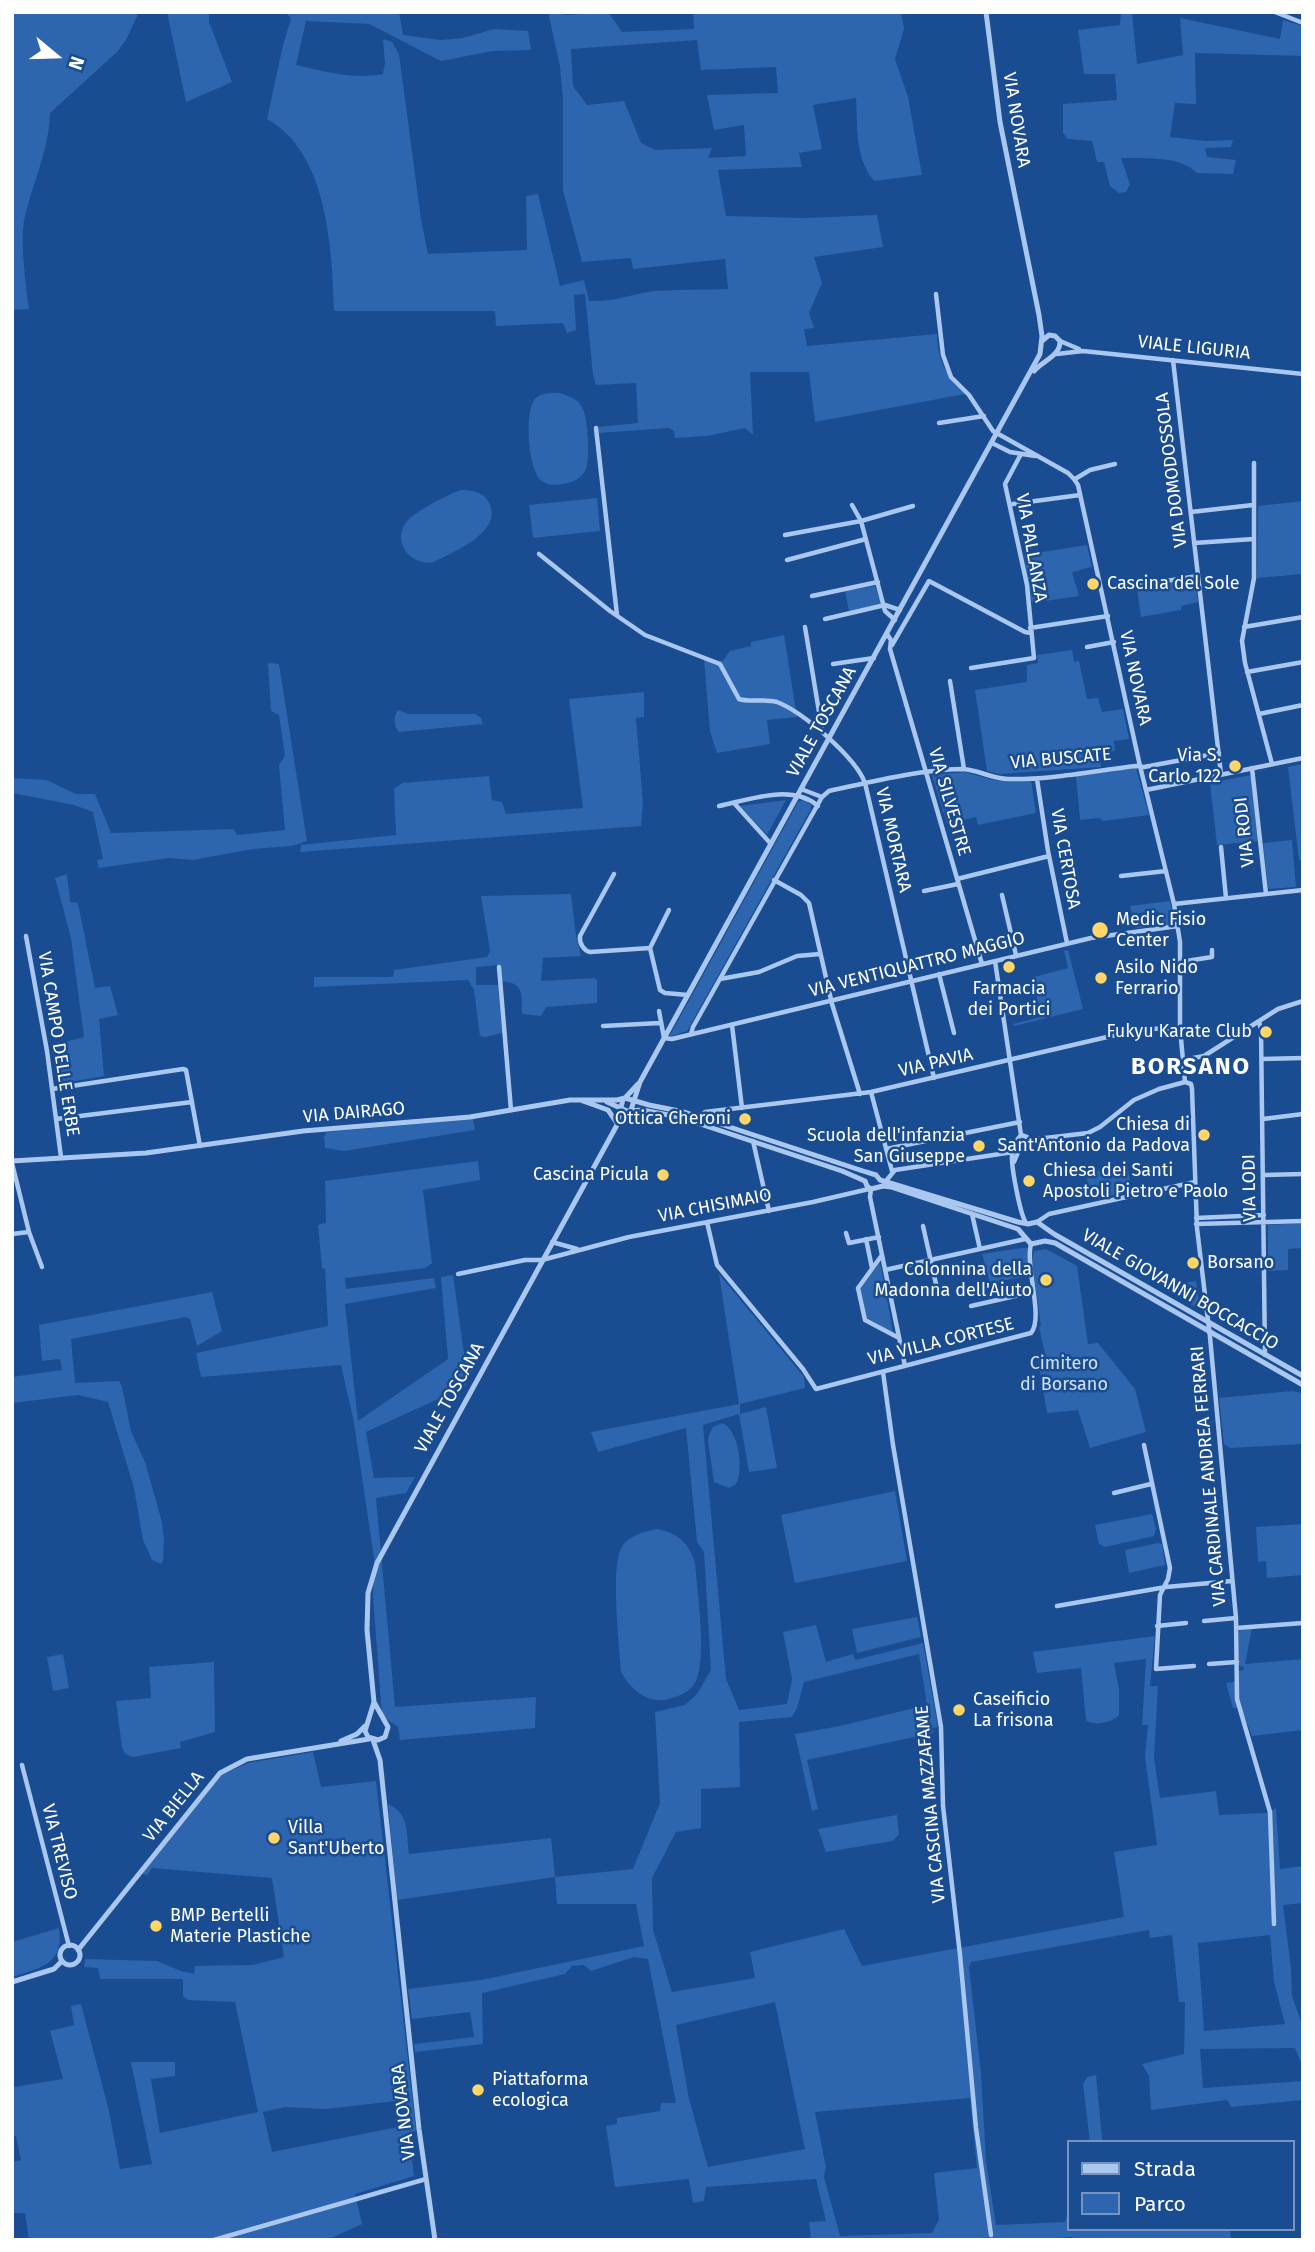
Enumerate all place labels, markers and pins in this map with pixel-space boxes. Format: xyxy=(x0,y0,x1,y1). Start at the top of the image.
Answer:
place label: Cascina del Sole xyxy=(1107,573,1240,595)
marker: Cascina del Sole xyxy=(1085,576,1101,592)
place label: Via S. Carlo 122 xyxy=(1148,745,1221,788)
marker: Via S. Carlo 122 xyxy=(1227,758,1243,774)
place label: Medic Fisio Center xyxy=(1116,909,1206,951)
marker: Medic Fisio Center xyxy=(1090,920,1110,940)
place label: Asilo Nido Ferrario xyxy=(1115,957,1198,1000)
marker: Farmacia dei Portici xyxy=(1001,959,1017,975)
marker: Asilo Nido Ferrario xyxy=(1093,970,1109,986)
place label: Farmacia dei Portici xyxy=(967,978,1051,1020)
place label: Fukyu Karate Club xyxy=(1107,1021,1252,1043)
marker: Fukyu Karate Club xyxy=(1258,1024,1274,1040)
place label: Ottica Cheroni xyxy=(615,1108,731,1130)
marker: Ottica Cheroni xyxy=(737,1111,753,1127)
place label: Chiesa di Sant'Antonio da Padova xyxy=(998,1114,1190,1156)
place label: Scuola dell'infanzia San Giuseppe xyxy=(807,1125,965,1168)
marker: Chiesa di Sant'Antonio da Padova xyxy=(1196,1127,1212,1143)
marker: Scuola dell'infanzia San Giuseppe xyxy=(971,1138,987,1154)
place label: Chiesa dei Santi Apostoli Pietro e Paolo xyxy=(1043,1160,1228,1202)
place label: Cascina Picula xyxy=(533,1164,649,1186)
marker: Cascina Picula xyxy=(655,1167,671,1183)
marker: Chiesa dei Santi Apostoli Pietro e Paolo xyxy=(1021,1173,1037,1189)
place label: Borsano xyxy=(1207,1252,1274,1274)
marker: Borsano xyxy=(1185,1255,1201,1271)
place label: Colonnina della Madonna dell'Aiuto xyxy=(874,1259,1032,1302)
marker: Colonnina della Madonna dell'Aiuto xyxy=(1038,1272,1054,1288)
place label: Caseificio La frisona xyxy=(973,1689,1054,1732)
marker: Caseificio La frisona xyxy=(951,1702,967,1718)
place label: Villa Sant'Uberto xyxy=(288,1817,384,1860)
marker: Villa Sant'Uberto xyxy=(266,1830,282,1846)
place label: BMP Bertelli Materie Plastiche xyxy=(170,1905,310,1948)
marker: BMP Bertelli Materie Plastiche xyxy=(148,1918,164,1934)
place label: Piattaforma ecologica xyxy=(492,2069,589,2112)
marker: Piattaforma ecologica xyxy=(470,2082,486,2098)

